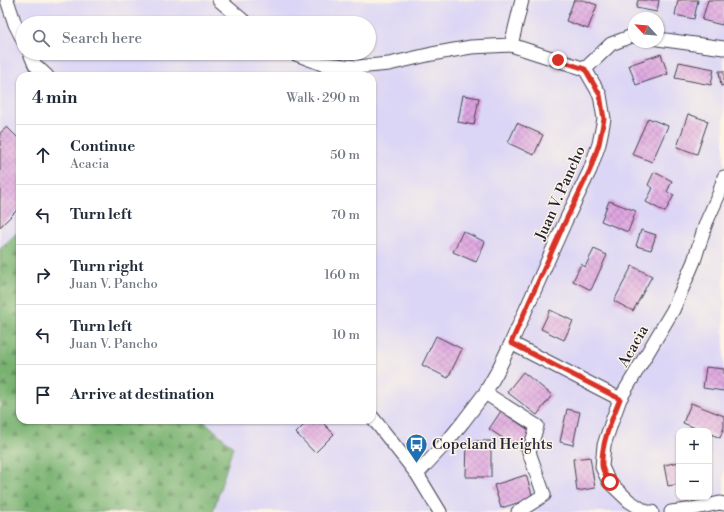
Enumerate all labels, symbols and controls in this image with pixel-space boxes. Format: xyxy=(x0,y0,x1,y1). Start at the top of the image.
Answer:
north arrow xyxy=(628,12,664,48)
search box xyxy=(16,16,376,60)
icon: search xyxy=(30,27,52,49)
text: Search here xyxy=(62,29,142,48)
route end xyxy=(549,51,567,69)
text: 4 min xyxy=(32,87,77,109)
text: Walk · 290 m xyxy=(286,90,360,106)
text: Continue xyxy=(70,137,135,156)
street label: Juan V. Pancho xyxy=(531,143,590,244)
icon: ahead xyxy=(32,144,54,166)
text: 50 m xyxy=(330,147,360,163)
text: Acacia xyxy=(70,156,109,172)
icon: left xyxy=(32,204,54,226)
text: Turn left xyxy=(70,205,132,224)
text: 70 m xyxy=(331,207,360,223)
text: Turn right xyxy=(70,257,144,276)
icon: right xyxy=(32,264,54,286)
text: 160 m xyxy=(324,267,360,283)
text: Juan V. Pancho xyxy=(70,276,158,292)
text: Turn left xyxy=(70,317,132,336)
street label: Acacia xyxy=(613,322,653,371)
icon: left xyxy=(32,324,54,346)
text: 10 m xyxy=(332,327,360,343)
text: Juan V. Pancho xyxy=(70,336,158,352)
icon: arrive xyxy=(32,384,54,406)
text: Arrive at destination xyxy=(70,385,214,404)
map controls xyxy=(676,428,712,500)
button: + xyxy=(676,428,712,464)
bus stop icon: Copeland Heights xyxy=(403,431,429,464)
place label: Copeland Heights xyxy=(432,435,553,454)
button: − xyxy=(676,464,712,500)
route start xyxy=(601,473,619,491)

